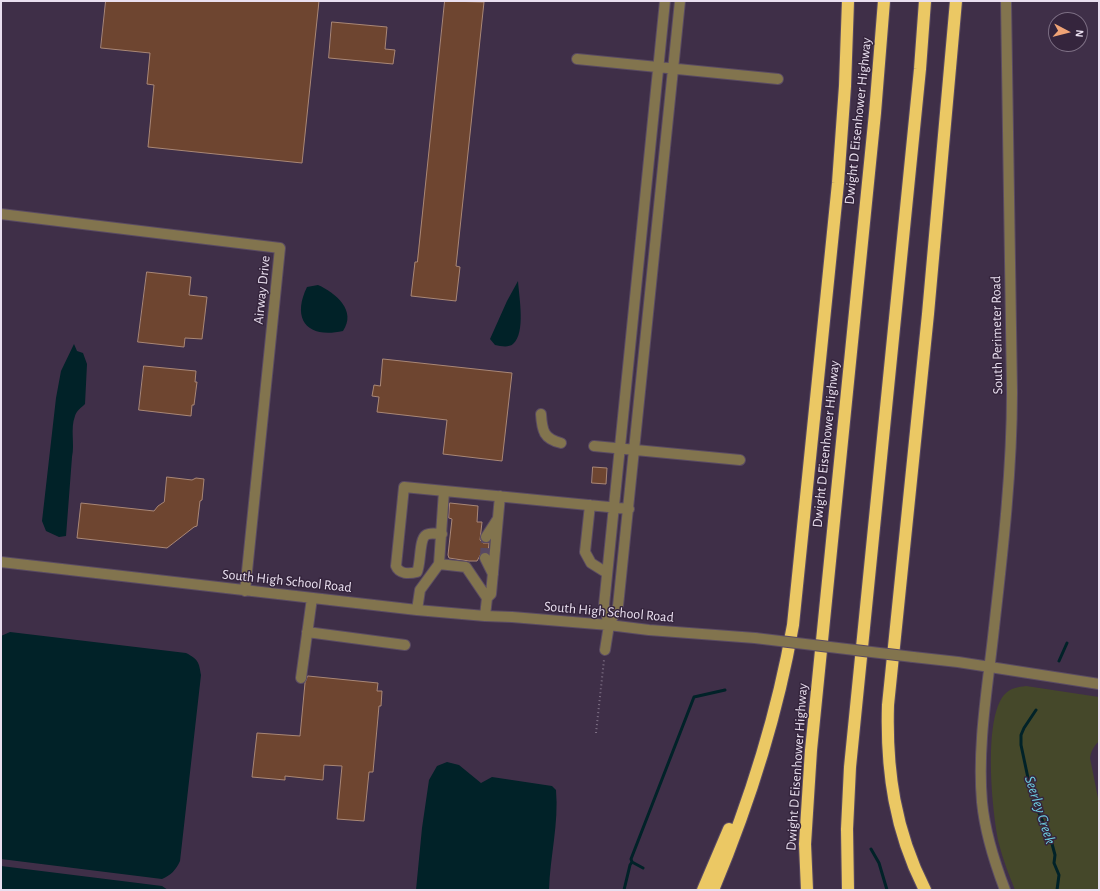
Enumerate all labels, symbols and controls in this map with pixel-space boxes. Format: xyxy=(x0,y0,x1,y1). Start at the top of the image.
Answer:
north arrow xyxy=(1048,12,1088,52)
text: N xyxy=(1073,29,1085,38)
street label: Dwight D Eisenhower Highway xyxy=(841,37,875,205)
street label: Airway Drive xyxy=(250,255,274,325)
street label: South Perimeter Road xyxy=(988,276,1006,394)
street label: Dwight D Eisenhower Highway xyxy=(809,360,843,528)
street label: South High School Road xyxy=(221,566,353,596)
street label: South High School Road xyxy=(543,598,675,626)
street label: Dwight D Eisenhower Highway xyxy=(783,683,811,851)
water label: Seerley Creek xyxy=(1021,774,1059,846)

